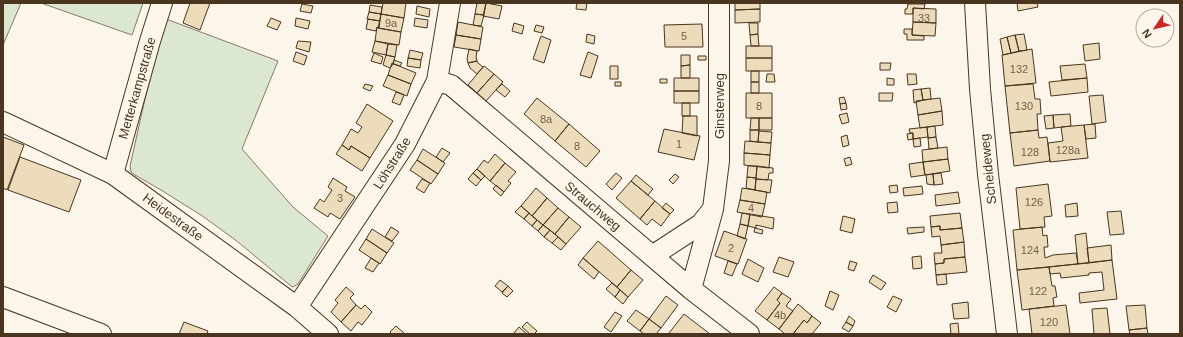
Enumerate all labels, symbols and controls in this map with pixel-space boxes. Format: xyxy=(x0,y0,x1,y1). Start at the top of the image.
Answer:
north arrow xyxy=(1135,8,1175,48)
house number: 33 xyxy=(918,12,930,24)
house number: 9a xyxy=(385,17,398,29)
text: N xyxy=(1140,27,1154,40)
house number: 5 xyxy=(681,30,687,42)
street label: Metterkampstraße xyxy=(115,35,159,141)
house number: 132 xyxy=(1010,63,1028,75)
street label: Ginsterweg xyxy=(712,73,727,139)
house number: 8 xyxy=(756,100,762,112)
house number: 130 xyxy=(1015,100,1033,112)
house number: 8a xyxy=(540,113,553,125)
street label: Scheideweg xyxy=(977,133,999,205)
street label: Löhstraße xyxy=(370,134,414,192)
house number: 1 xyxy=(676,138,682,150)
house number: 8 xyxy=(574,140,580,152)
house number: 128a xyxy=(1056,144,1081,156)
house number: 128 xyxy=(1021,146,1039,158)
street label: Strauchweg xyxy=(562,178,624,234)
street label: Heidestraße xyxy=(140,190,206,244)
house number: 3 xyxy=(337,192,343,204)
house number: 126 xyxy=(1025,196,1043,208)
house number: 4 xyxy=(748,202,754,214)
house number: 2 xyxy=(728,242,734,254)
house number: 124 xyxy=(1021,244,1039,256)
house number: 122 xyxy=(1029,285,1047,297)
house number: 4b xyxy=(774,309,786,321)
house number: 120 xyxy=(1040,316,1058,328)

